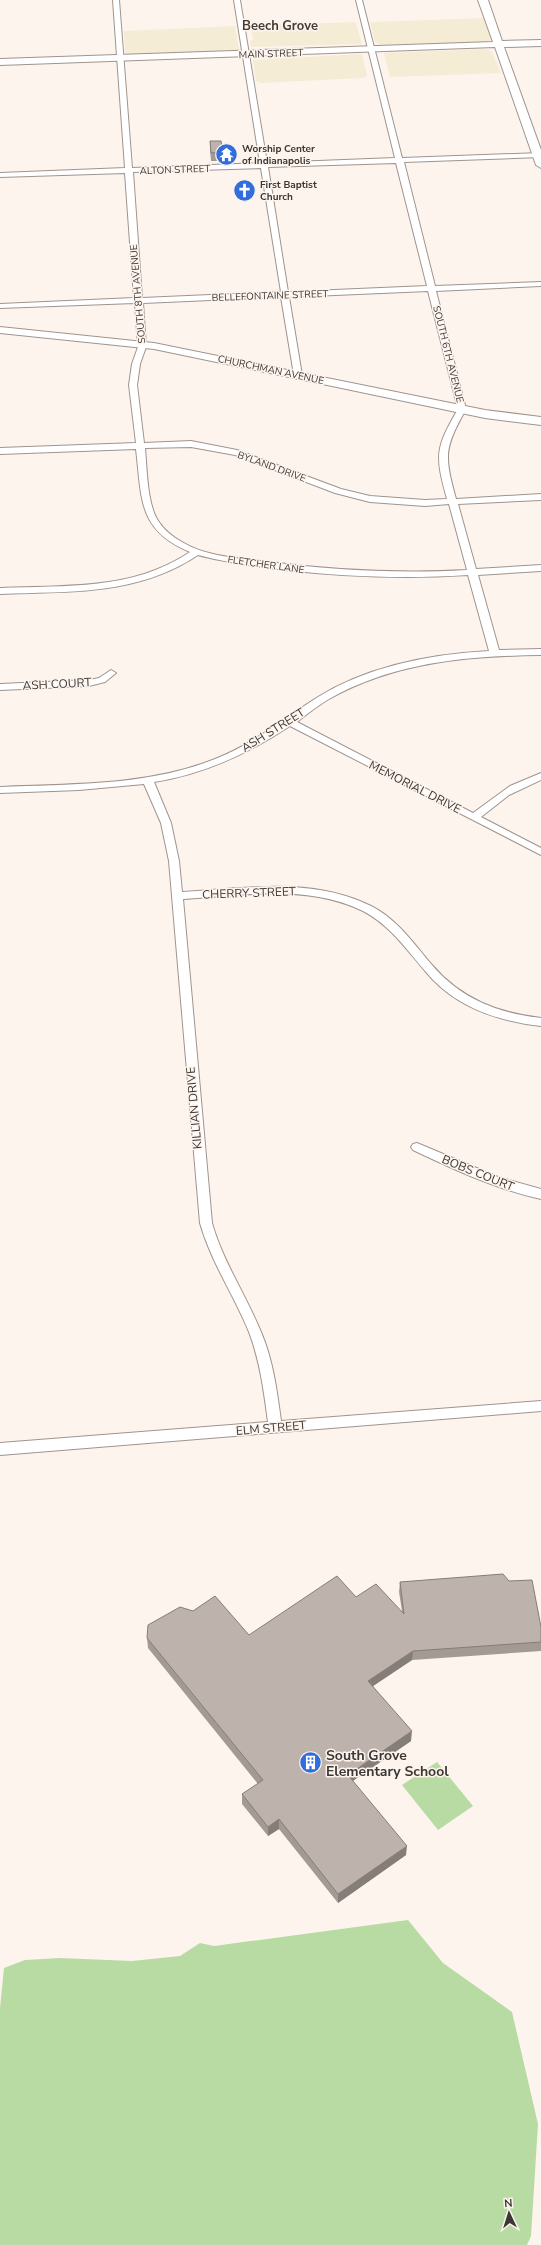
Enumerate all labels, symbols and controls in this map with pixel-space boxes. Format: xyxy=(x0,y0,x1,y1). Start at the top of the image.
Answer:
district label: Beech Grove xyxy=(242,17,318,35)
street label: MAIN STREET xyxy=(238,46,304,62)
temple icon: Worship Center of Indianapolis xyxy=(214,141,240,167)
place label: Worship Center of Indianapolis xyxy=(242,142,315,168)
street label: ALTON STREET xyxy=(139,162,211,178)
church icon: First Baptist Church xyxy=(231,177,257,203)
place label: First Baptist Church xyxy=(260,178,317,204)
street label: SOUTH 8TH AVENUE xyxy=(127,244,149,344)
street label: BELLEFONTAINE STREET xyxy=(211,287,329,305)
street label: SOUTH 6TH AVENUE xyxy=(429,304,467,404)
street label: CHURCHMAN AVENUE xyxy=(216,352,325,388)
street label: BYLAND DRIVE xyxy=(235,448,308,486)
street label: FLETCHER LANE xyxy=(227,553,305,577)
street label: ASH COURT xyxy=(22,674,93,694)
street label: ASH STREET xyxy=(238,704,308,756)
street label: MEMORIAL DRIVE xyxy=(366,757,464,817)
street label: CHERRY STREET xyxy=(202,883,297,903)
street label: KILLIAN DRIVE xyxy=(182,1066,206,1150)
street label: BOBS COURT xyxy=(439,1151,517,1195)
street label: ELM STREET xyxy=(235,1417,308,1439)
place label: South Grove Elementary School xyxy=(326,1746,449,1781)
building icon: South Grove Elementary School xyxy=(297,1750,323,1776)
north arrow xyxy=(489,2193,529,2233)
text: N xyxy=(504,2196,513,2211)

